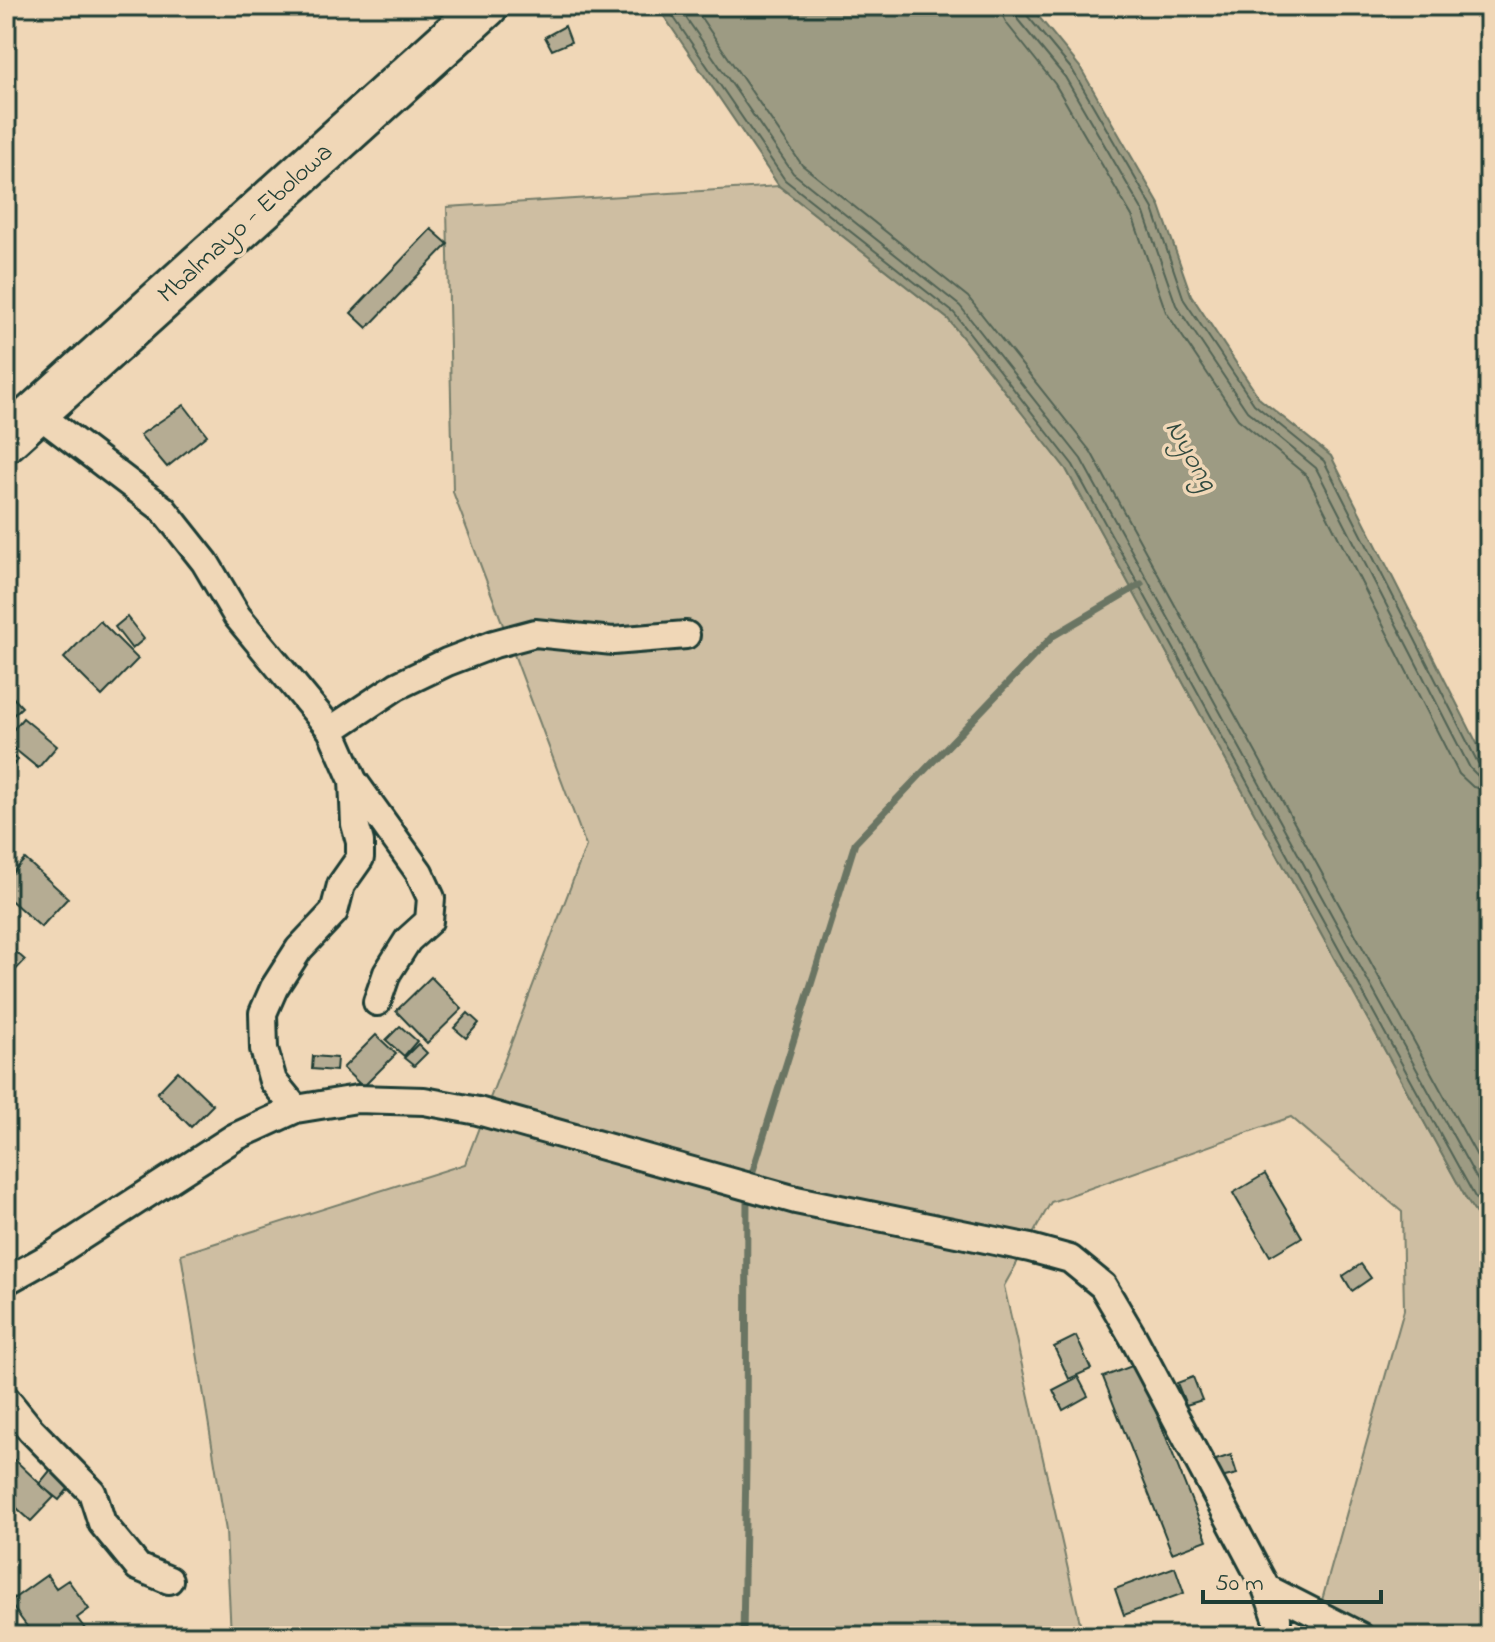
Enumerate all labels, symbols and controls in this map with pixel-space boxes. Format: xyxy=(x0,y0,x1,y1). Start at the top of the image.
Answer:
street label: Mbalmayo - Ebolowa xyxy=(150,135,342,313)
water label: Nyong xyxy=(1153,413,1228,500)
scale bar xyxy=(1203,1554,1381,1604)
text: 50 m xyxy=(1215,1567,1264,1602)

